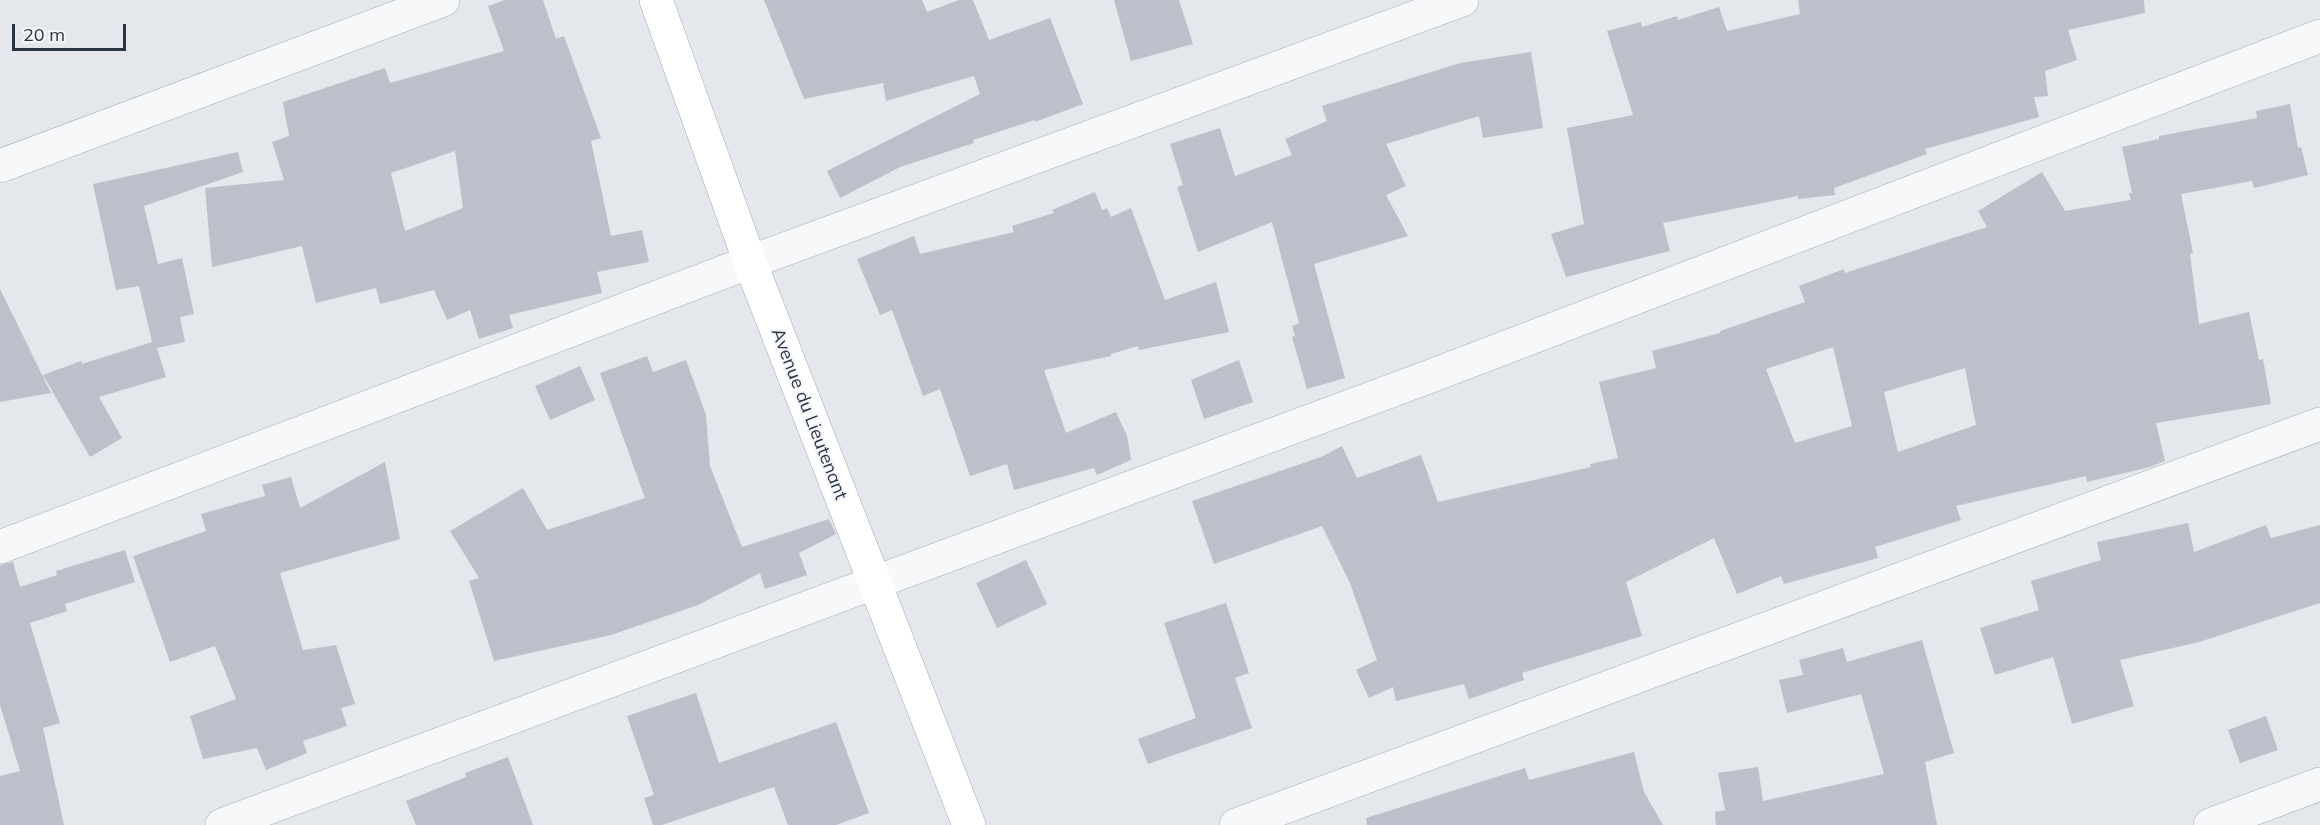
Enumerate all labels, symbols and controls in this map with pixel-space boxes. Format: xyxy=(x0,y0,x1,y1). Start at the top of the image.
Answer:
scale bar xyxy=(15,12,129,50)
text: 20 m xyxy=(23,23,65,46)
street label: Avenue du Lieutenant xyxy=(766,325,852,503)

